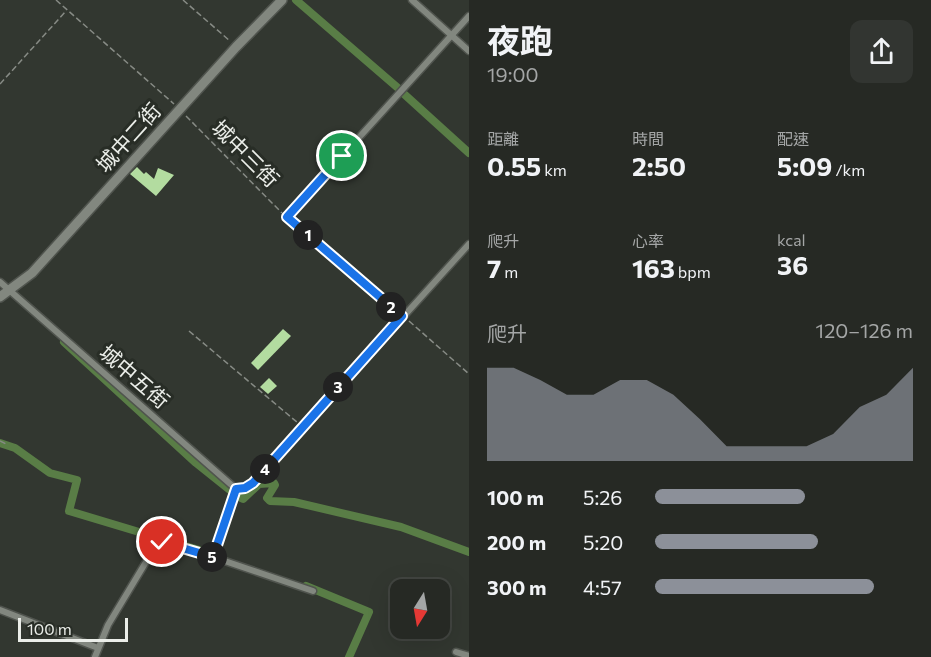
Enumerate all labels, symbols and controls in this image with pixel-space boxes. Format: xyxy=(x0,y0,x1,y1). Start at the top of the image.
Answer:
text: 夜跑 xyxy=(487,19,553,60)
button: share xyxy=(850,20,913,83)
text: 19:00 xyxy=(487,62,539,86)
street label: 城中二街 xyxy=(90,97,165,177)
street label: 城中三街 xyxy=(208,114,285,191)
text: 距離 xyxy=(487,129,519,148)
text: 時間 xyxy=(632,129,664,148)
text: 配速 xyxy=(777,129,809,148)
pin xyxy=(316,130,367,181)
icon: arrive xyxy=(325,139,358,172)
text: 0.55 xyxy=(487,150,541,181)
text: 2:50 xyxy=(632,150,686,181)
text: 5:09 xyxy=(777,150,832,181)
text: km xyxy=(541,160,567,179)
text: /km xyxy=(832,160,865,179)
pin: 1 xyxy=(293,220,323,250)
text: 1 xyxy=(304,225,312,244)
text: kcal xyxy=(777,230,806,249)
text: 爬升 xyxy=(487,231,519,250)
text: 心率 xyxy=(632,231,664,250)
text: 36 xyxy=(777,249,808,280)
text: 7 xyxy=(487,252,501,283)
text: 163 xyxy=(632,252,675,283)
text: m xyxy=(501,262,518,281)
text: bpm xyxy=(675,262,711,281)
pin: 2 xyxy=(376,292,406,322)
text: 2 xyxy=(386,297,396,316)
text: 120–126 m xyxy=(816,318,913,342)
text: 爬升 xyxy=(487,321,527,345)
street label: 城中五街 xyxy=(95,339,175,413)
pin: 3 xyxy=(323,372,353,402)
text: 3 xyxy=(333,377,343,396)
pin: 4 xyxy=(250,454,280,484)
text: 4 xyxy=(260,459,270,478)
text: 100 m xyxy=(487,485,544,509)
text: 5:26 xyxy=(583,485,622,509)
pin xyxy=(136,516,187,567)
icon: check xyxy=(145,525,178,558)
text: 200 m xyxy=(487,530,546,554)
text: 5:20 xyxy=(583,530,623,554)
pin: 5 xyxy=(197,542,227,572)
text: 5 xyxy=(207,547,217,566)
text: 300 m xyxy=(487,575,547,599)
text: 4:57 xyxy=(583,575,622,599)
north arrow xyxy=(390,579,450,639)
map controls xyxy=(390,579,450,639)
scale bar xyxy=(18,615,128,642)
text: 100 m xyxy=(27,619,72,638)

